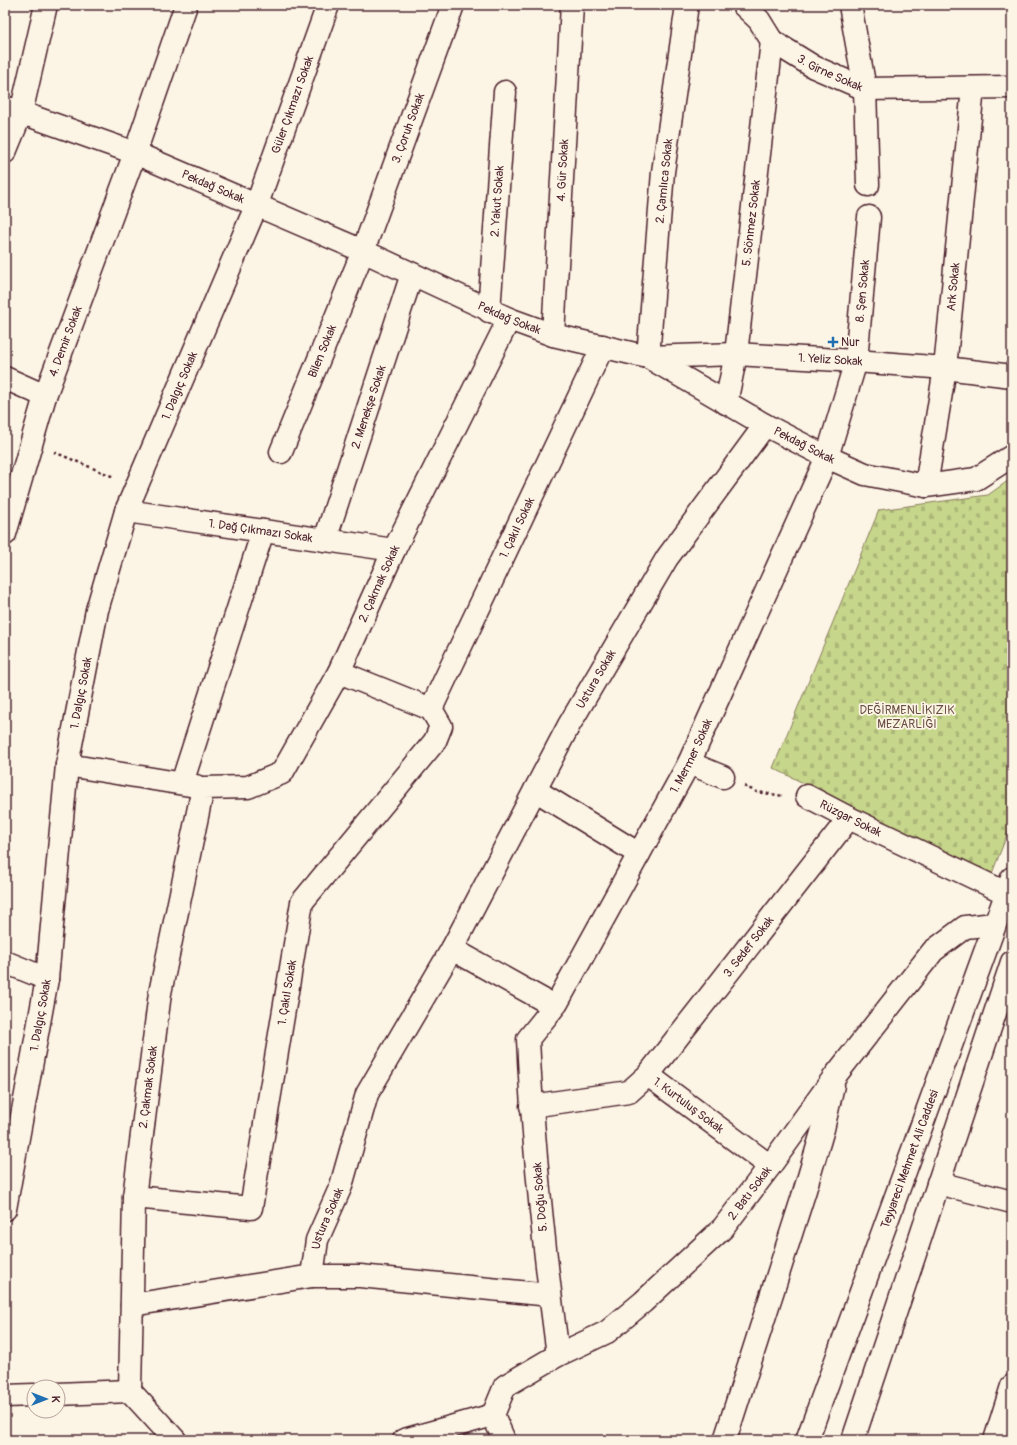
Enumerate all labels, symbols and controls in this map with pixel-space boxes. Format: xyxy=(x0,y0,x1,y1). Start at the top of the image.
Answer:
street label: 3. Girne Sokak xyxy=(794,51,865,95)
street label: Güler Çıkmazı Sokak xyxy=(269,54,317,156)
street label: 3. Çoruh Sokak xyxy=(389,91,428,165)
street label: 2. Çamlıca Sokak xyxy=(653,138,676,224)
street label: 4. Gür Sokak xyxy=(554,139,572,202)
street label: 2. Yakut Sokak xyxy=(487,165,508,238)
street label: Pekdağ Sokak xyxy=(179,167,247,207)
street label: 5. Sönmez Sokak xyxy=(739,179,764,267)
street label: 8. Şen Sokak xyxy=(853,259,873,323)
street label: Ark Sokak xyxy=(944,262,963,312)
street label: Pekdağ Sokak xyxy=(475,298,543,338)
street label: 4. Demir Sokak xyxy=(46,304,86,379)
street label: Bilen Sokak xyxy=(305,323,340,380)
place label: Nur xyxy=(841,335,860,350)
marker: Nur xyxy=(828,337,838,347)
street label: 1. Dalgıç Sokak xyxy=(159,349,201,422)
street label: 1. Yeliz Sokak xyxy=(798,351,863,369)
street label: 2. Menekşe Sokak xyxy=(348,363,390,451)
street label: Pekdağ Sokak xyxy=(771,424,837,468)
street label: 1. Çakıl Sokak xyxy=(496,495,538,561)
street label: 1. Dağ Çıkmazı Sokak xyxy=(207,516,314,546)
street label: 2. Çakmak Sokak xyxy=(355,543,403,625)
street label: Ustura Sokak xyxy=(573,647,619,712)
street label: 1. Dalgıç Sokak xyxy=(67,656,96,730)
park label: DEĞİRMENLİKIZIK MEZARLIĞI xyxy=(860,702,954,732)
street label: 1. Mermer Sokak xyxy=(667,716,716,796)
street label: Rüzgar Sokak xyxy=(817,797,884,840)
street label: 3. Sedef Sokak xyxy=(720,913,777,980)
street label: 1. Çakıl Sokak xyxy=(275,959,300,1026)
street label: 1. Dalgıç Sokak xyxy=(27,978,55,1053)
street label: 2. Çakmak Sokak xyxy=(136,1045,161,1129)
street label: 1. Kurtuluş Sokak xyxy=(650,1074,727,1137)
street label: Teyyareci Mehmet Ali Caddesi xyxy=(878,1088,942,1231)
street label: 5. Doğu Sokak xyxy=(530,1162,551,1232)
street label: 2. Batı Sokak xyxy=(725,1163,775,1223)
street label: Ustura Sokak xyxy=(309,1185,347,1250)
north arrow xyxy=(26,1379,66,1419)
text: K xyxy=(49,1396,62,1403)

